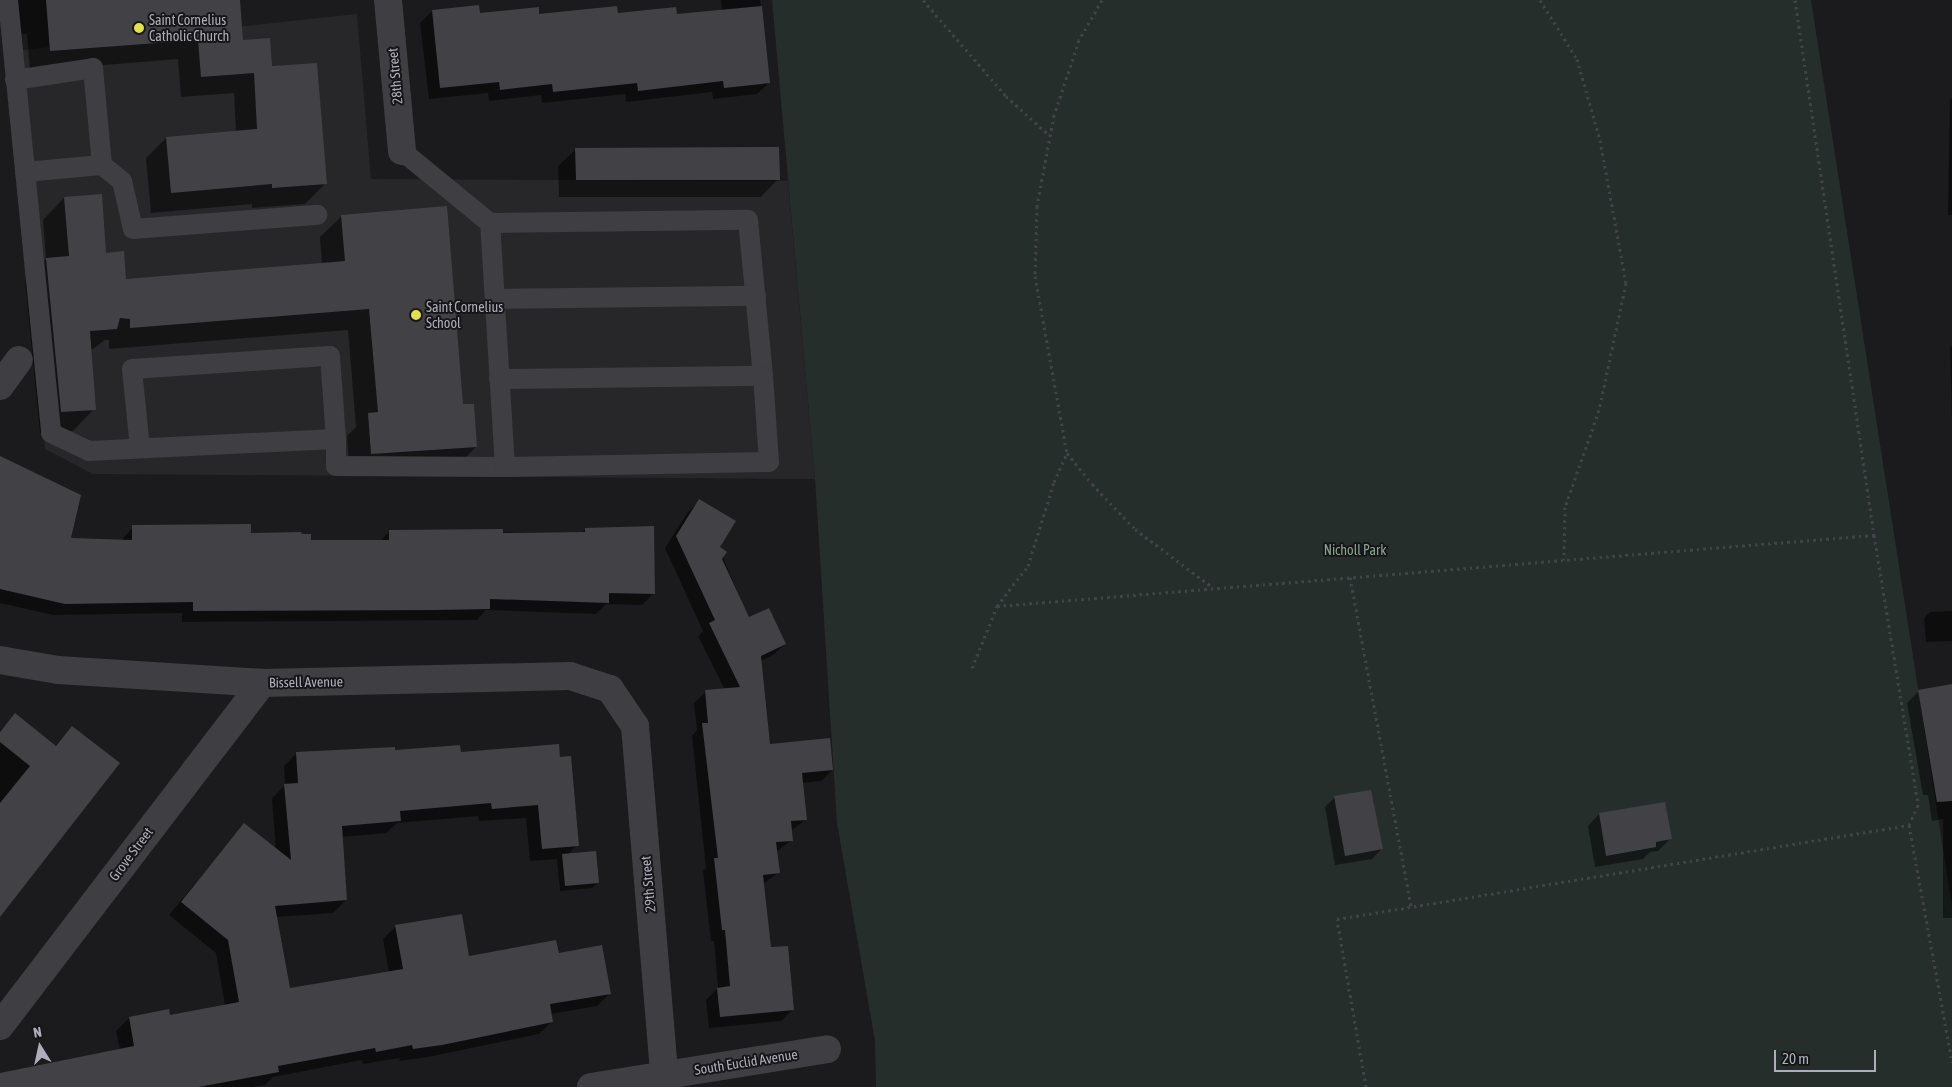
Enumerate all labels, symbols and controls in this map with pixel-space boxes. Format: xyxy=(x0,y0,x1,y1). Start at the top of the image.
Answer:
place label: Saint Cornelius Catholic Church xyxy=(149,12,229,44)
marker: Saint Cornelius Catholic Church xyxy=(133,22,145,34)
street label: 28th Street xyxy=(384,47,406,105)
place label: Saint Cornelius School xyxy=(426,299,503,332)
marker: Saint Cornelius School xyxy=(410,309,422,321)
park label: Nicholl Park xyxy=(1324,542,1386,558)
street label: Bissell Avenue xyxy=(269,673,343,691)
street label: Grove Street xyxy=(105,824,157,884)
street label: 29th Street xyxy=(637,855,659,913)
north arrow xyxy=(15,1022,65,1072)
text: N xyxy=(32,1024,43,1041)
scale bar xyxy=(1777,1040,1880,1072)
street label: South Euclid Avenue xyxy=(693,1046,799,1078)
text: 20 m xyxy=(1782,1050,1809,1067)

